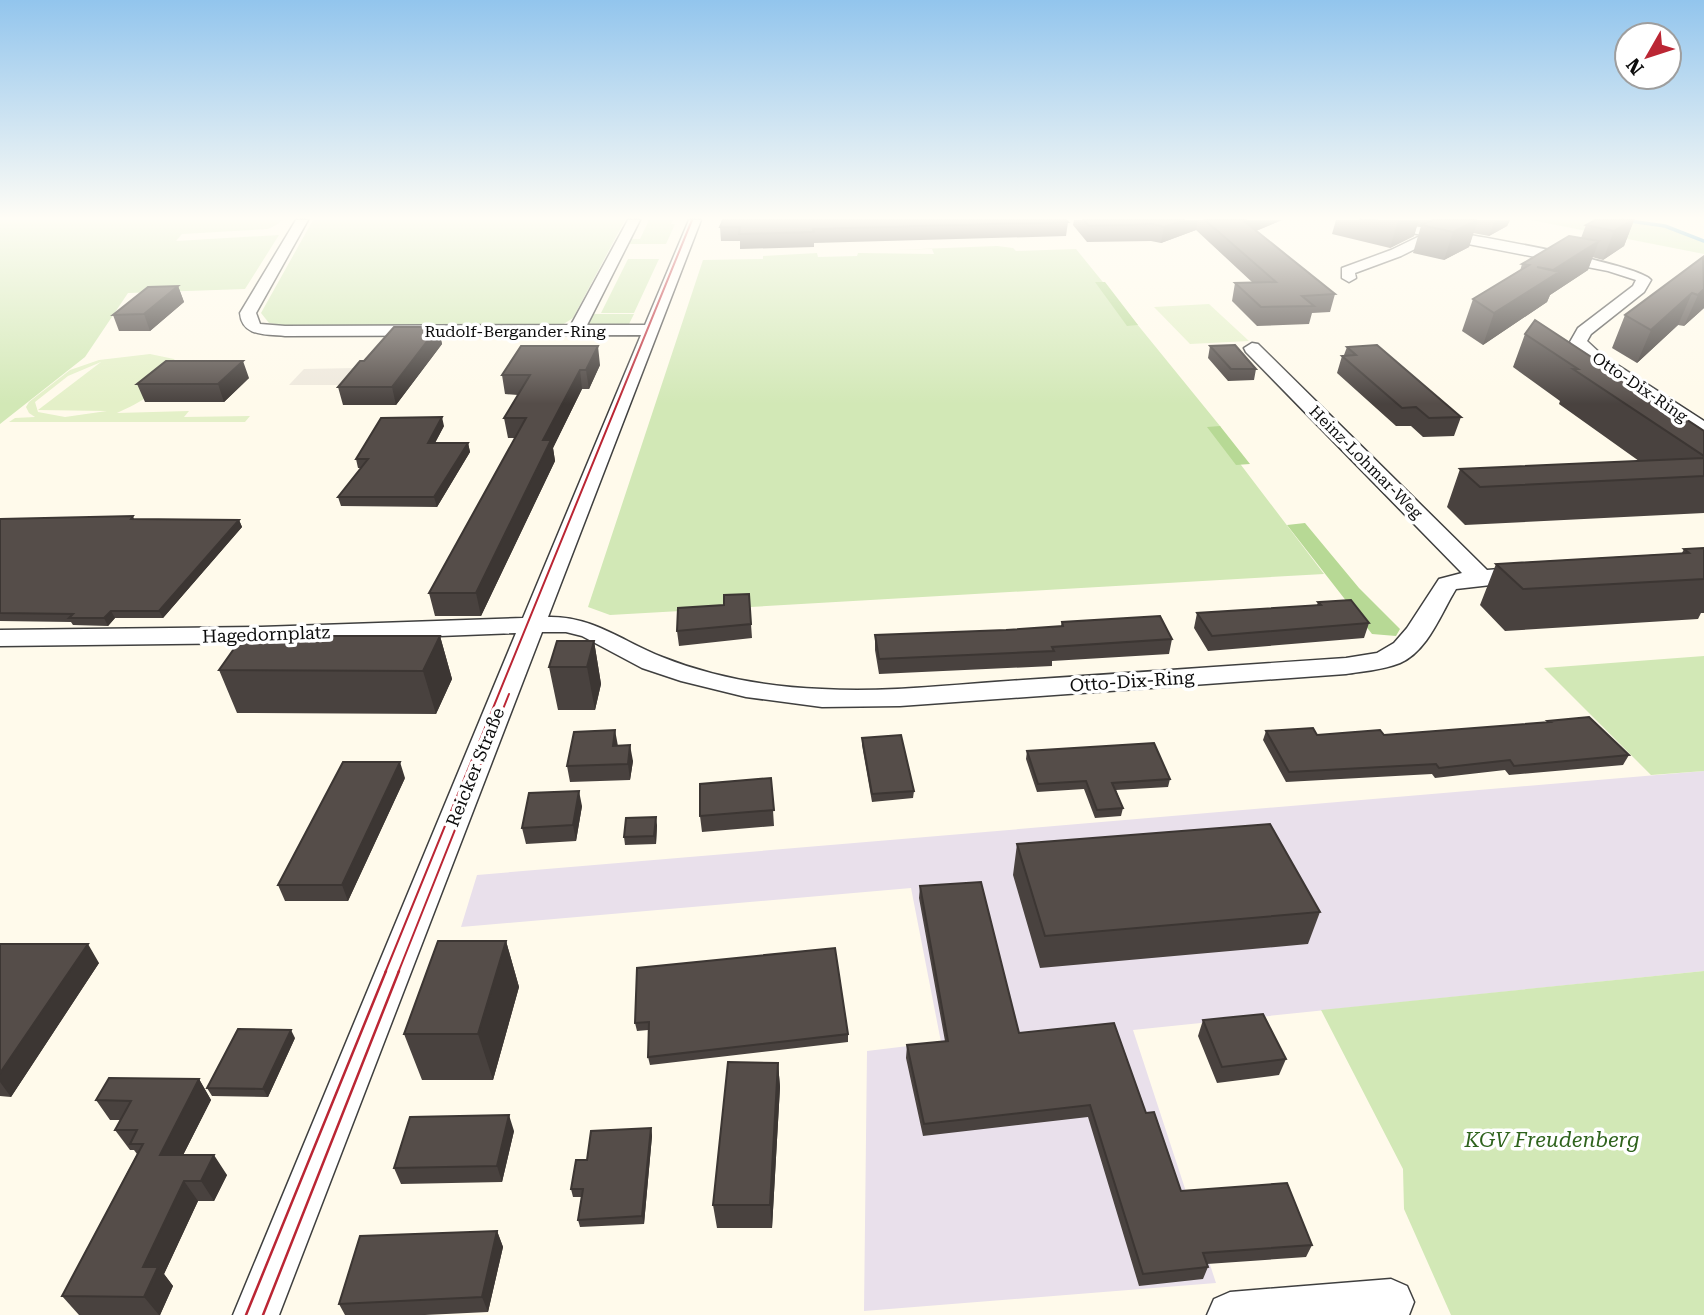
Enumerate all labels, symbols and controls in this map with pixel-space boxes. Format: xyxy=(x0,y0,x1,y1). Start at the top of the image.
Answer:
north arrow xyxy=(1613,21,1683,91)
text: N xyxy=(1621,53,1649,79)
street label: Rudolf-Bergander-Ring xyxy=(424,322,607,341)
street label: Otto-Dix-Ring xyxy=(1589,348,1692,426)
street label: Heinz-Lohmar-Weg xyxy=(1306,402,1427,523)
street label: Hagedornplatz xyxy=(202,621,331,647)
street label: Otto-Dix-Ring xyxy=(1069,666,1196,696)
street label: Reicker Straße xyxy=(442,704,508,830)
park label: KGV Freudenberg xyxy=(1464,1128,1639,1152)

